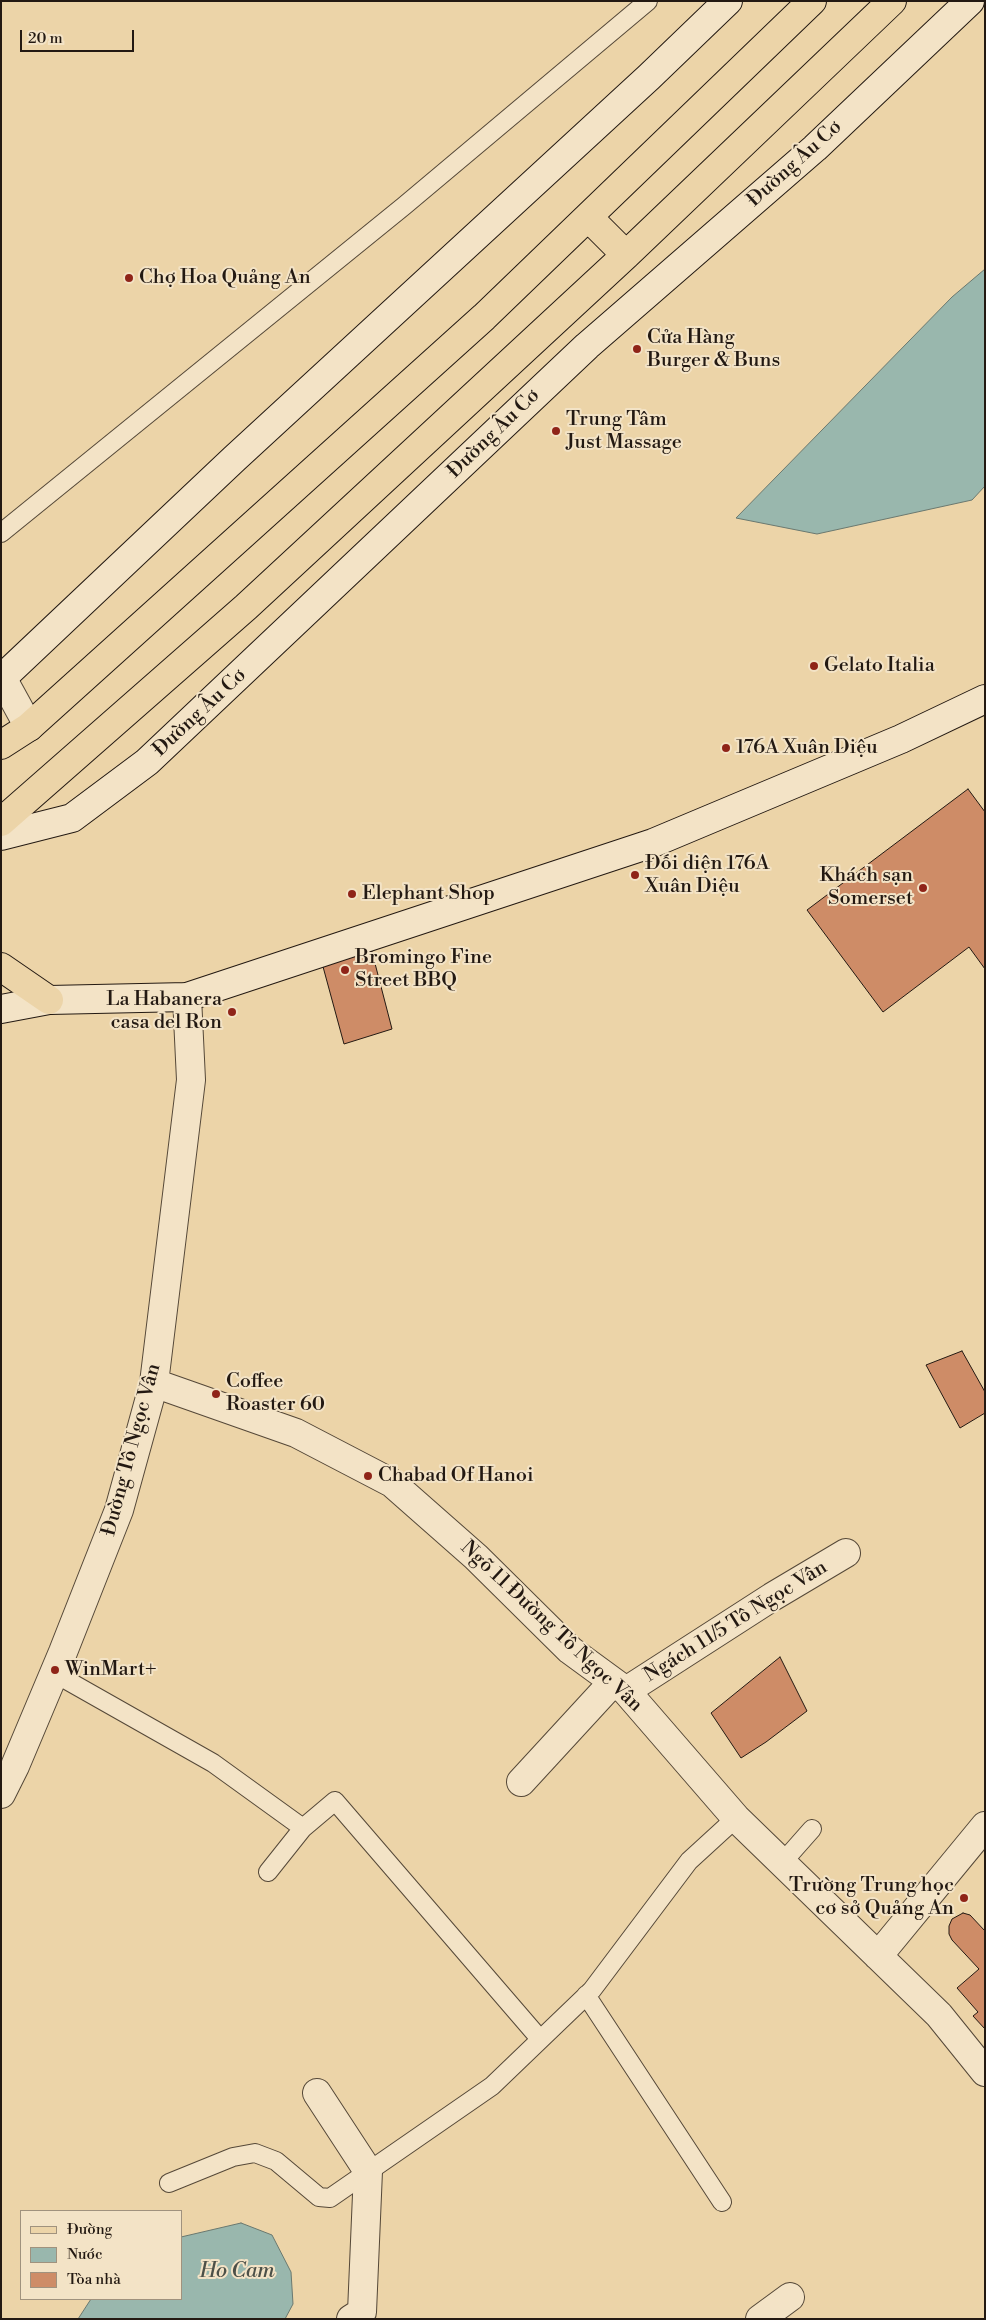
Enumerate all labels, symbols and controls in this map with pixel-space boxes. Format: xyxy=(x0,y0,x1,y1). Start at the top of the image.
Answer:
scale bar xyxy=(22,20,136,52)
text: 20 m xyxy=(28,29,63,48)
street label: Đường Âu Cơ xyxy=(743,115,847,213)
place label: Chợ Hoa Quảng An xyxy=(139,266,311,290)
marker: Chợ Hoa Quảng An xyxy=(123,272,135,284)
place label: Cửa Hàng Burger & Buns xyxy=(647,326,780,373)
marker: Cửa Hàng Burger & Buns xyxy=(631,343,643,355)
street label: Đường Âu Cơ xyxy=(443,384,545,484)
place label: Trung Tâm Just Massage xyxy=(566,408,682,455)
marker: Trung Tâm Just Massage xyxy=(550,425,562,437)
place label: Gelato Italia xyxy=(824,654,935,678)
marker: Gelato Italia xyxy=(808,660,820,672)
street label: Đường Âu Cơ xyxy=(148,664,252,762)
place label: 176A Xuân Diệu xyxy=(736,736,878,760)
marker: 176A Xuân Diệu xyxy=(720,742,732,754)
place label: Đối diện 176A Xuân Diệu xyxy=(645,852,769,899)
place label: Khách sạn Somerset xyxy=(820,864,913,911)
marker: Đối diện 176A Xuân Diệu xyxy=(629,869,641,881)
place label: Elephant Shop xyxy=(362,882,495,906)
marker: Khách sạn Somerset xyxy=(917,882,929,894)
marker: Elephant Shop xyxy=(346,888,358,900)
place label: Bromingo Fine Street BBQ xyxy=(355,946,492,993)
marker: Bromingo Fine Street BBQ xyxy=(339,964,351,976)
place label: La Habanera casa del Ron xyxy=(106,988,222,1035)
marker: La Habanera casa del Ron xyxy=(226,1006,238,1018)
street label: Đường Tô Ngọc Vân xyxy=(97,1361,167,1539)
place label: Coffee Roaster 60 xyxy=(226,1370,325,1417)
marker: Coffee Roaster 60 xyxy=(210,1388,222,1400)
place label: Chabad Of Hanoi xyxy=(378,1464,534,1488)
marker: Chabad Of Hanoi xyxy=(362,1470,374,1482)
street label: Ngõ 11 Đường Tô Ngọc Vân xyxy=(455,1536,647,1718)
street label: Ngách 11/5 Tô Ngọc Vân xyxy=(640,1556,832,1688)
place label: WinMart+ xyxy=(65,1658,157,1682)
marker: WinMart+ xyxy=(49,1664,61,1676)
place label: Trường Trung học cơ sở Quảng An xyxy=(789,1874,954,1921)
marker: Trường Trung học cơ sở Quảng An xyxy=(958,1892,970,1904)
legend xyxy=(20,2210,182,2300)
text: Đường xyxy=(67,2220,112,2239)
text: Nước xyxy=(67,2245,103,2264)
water label: Ho Cam xyxy=(199,2259,275,2285)
text: Tòa nhà xyxy=(67,2270,121,2289)

